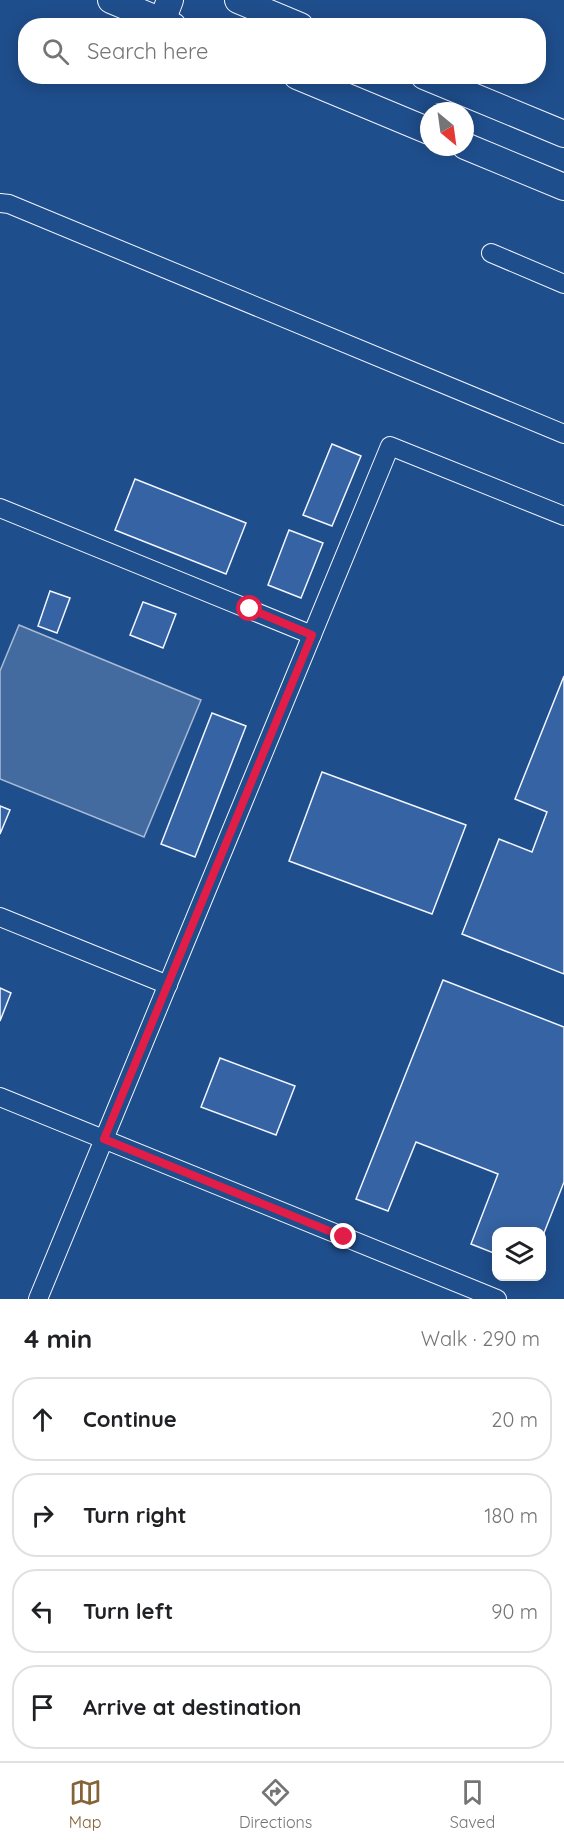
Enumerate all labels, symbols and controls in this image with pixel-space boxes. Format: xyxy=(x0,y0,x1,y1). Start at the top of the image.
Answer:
search box xyxy=(18,18,546,84)
icon: search xyxy=(39,35,72,68)
text: Search here xyxy=(87,37,208,65)
north arrow xyxy=(420,102,474,156)
route start xyxy=(236,595,262,621)
route end xyxy=(330,1223,356,1249)
map controls xyxy=(492,1227,546,1281)
button: layers xyxy=(492,1227,546,1281)
text: 4 min xyxy=(24,1322,92,1355)
text: Walk · 290 m xyxy=(421,1326,540,1351)
icon: ahead xyxy=(26,1403,59,1436)
text: Continue xyxy=(83,1405,177,1433)
text: 20 m xyxy=(491,1407,538,1432)
icon: right xyxy=(26,1499,59,1532)
text: Turn right xyxy=(83,1501,187,1529)
text: 180 m xyxy=(484,1503,538,1528)
icon: left xyxy=(26,1595,59,1628)
text: Turn left xyxy=(83,1597,173,1625)
text: 90 m xyxy=(491,1599,538,1624)
icon: arrive xyxy=(26,1691,59,1724)
text: Arrive at destination xyxy=(83,1693,301,1721)
tab: Map xyxy=(69,1776,102,1832)
tab: Directions xyxy=(239,1776,312,1832)
tab: Saved xyxy=(450,1776,495,1832)

